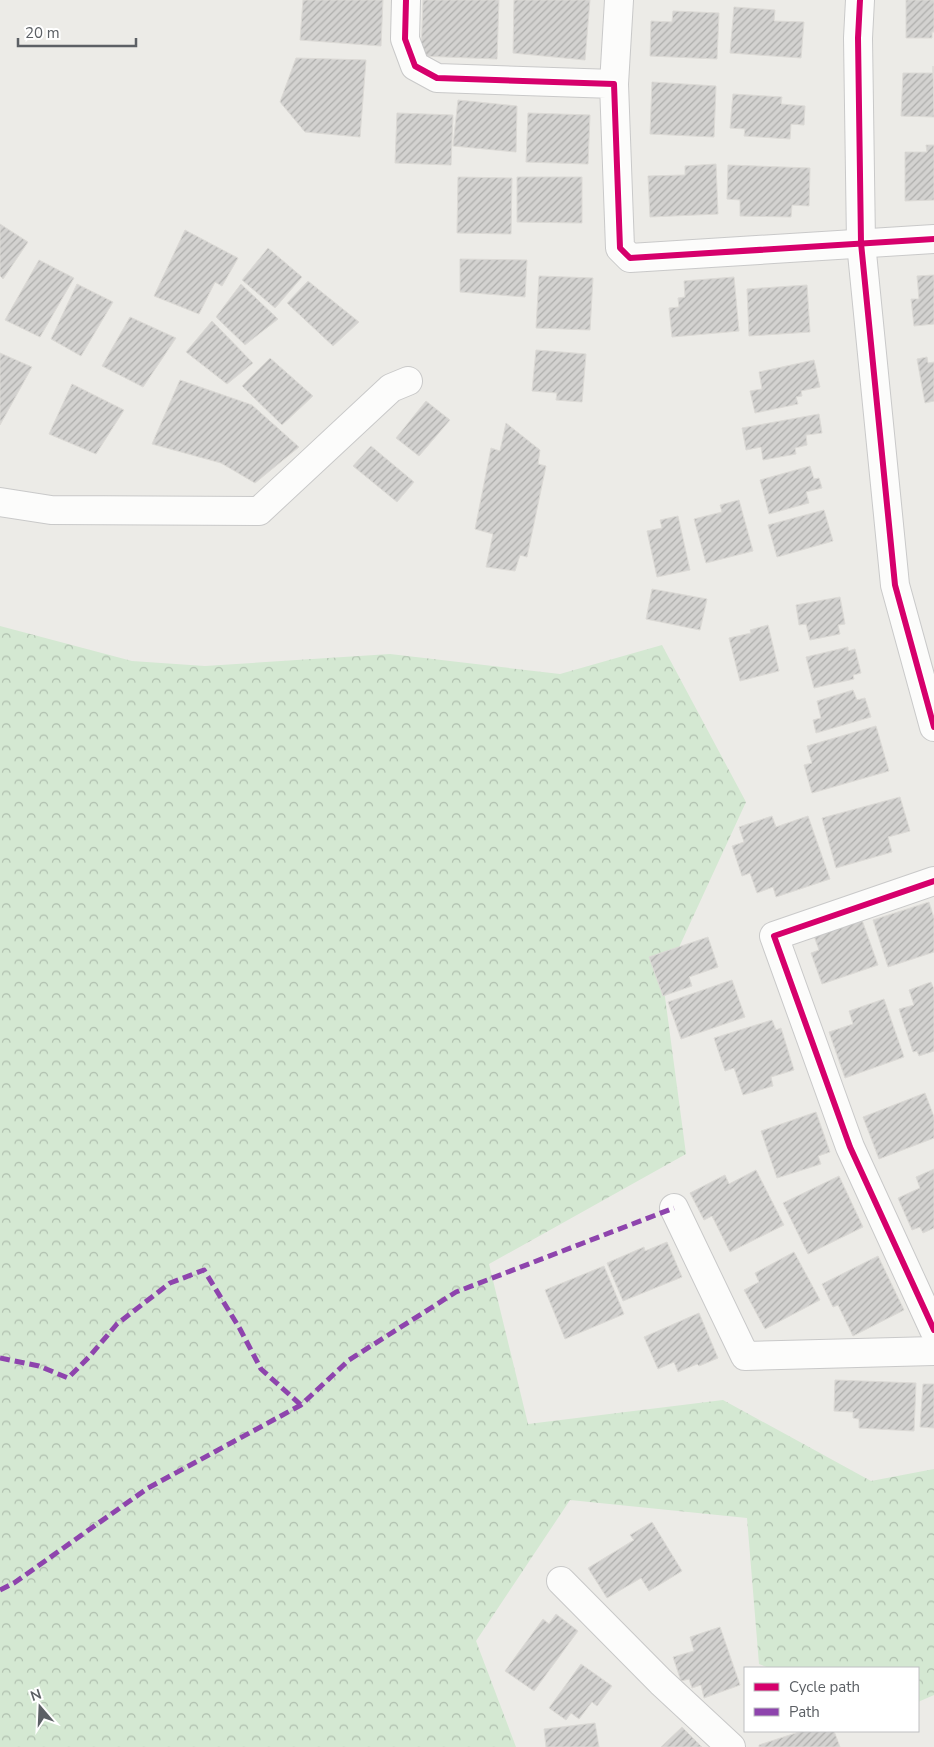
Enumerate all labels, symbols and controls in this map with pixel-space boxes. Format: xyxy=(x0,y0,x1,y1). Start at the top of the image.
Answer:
scale bar xyxy=(18,15,135,47)
text: 20 m xyxy=(25,23,60,43)
legend xyxy=(744,1667,919,1732)
text: Cycle path xyxy=(789,1677,860,1697)
north arrow xyxy=(15,1682,65,1732)
text: N xyxy=(28,1684,44,1706)
text: Path xyxy=(789,1702,820,1722)

